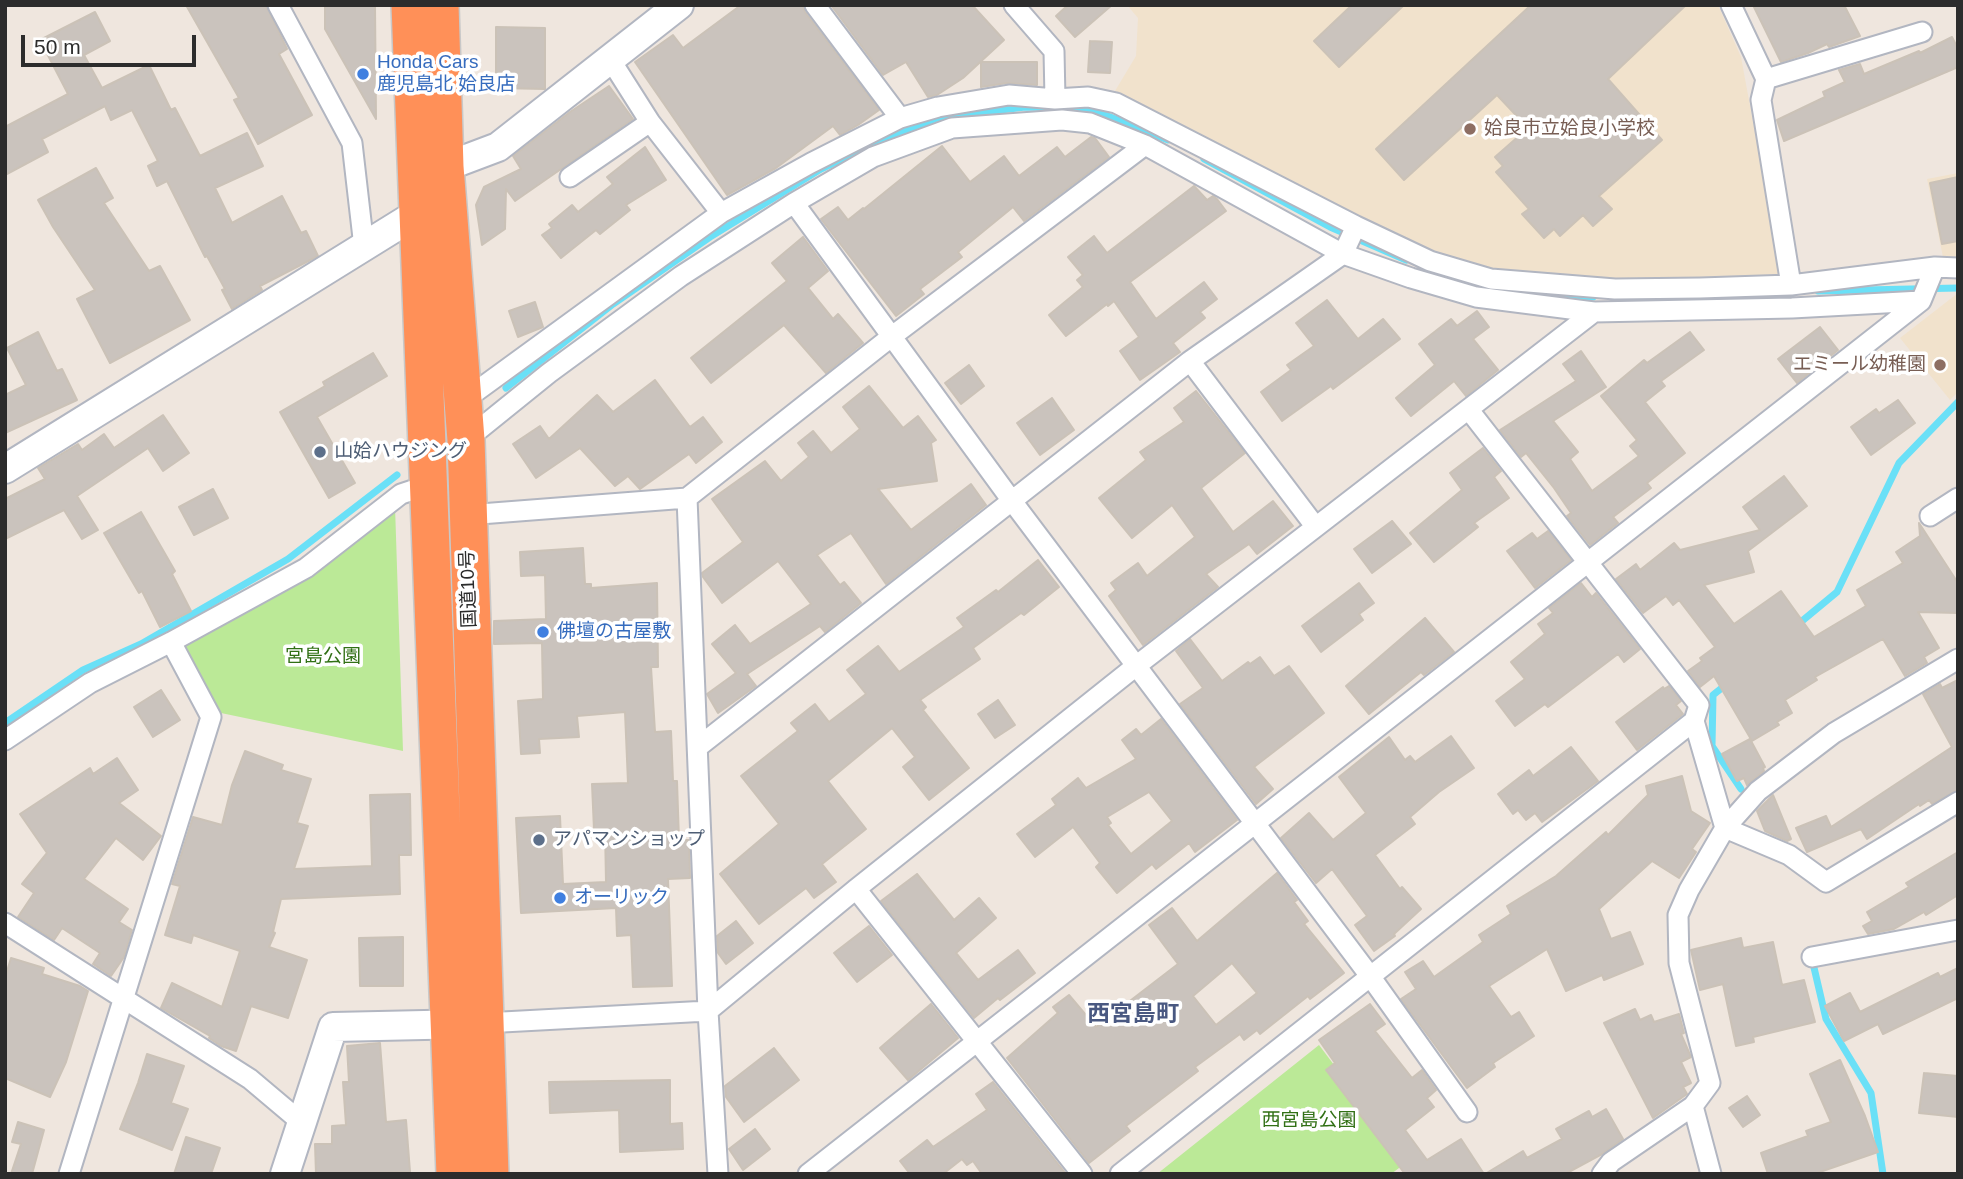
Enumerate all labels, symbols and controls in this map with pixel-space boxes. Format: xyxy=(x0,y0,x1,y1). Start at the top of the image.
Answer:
scale bar xyxy=(24,21,200,65)
text: 50 m xyxy=(34,35,81,58)
place label: Honda Cars 鹿児島北 姶良店 xyxy=(377,52,515,96)
marker: Honda Cars 鹿児島北 姶良店 xyxy=(355,66,371,82)
place label: 姶良市立姶良小学校 xyxy=(1484,118,1655,140)
marker: 姶良市立姶良小学校 xyxy=(1462,121,1478,137)
place label: エミール幼稚園 xyxy=(1793,354,1926,376)
marker: エミール幼稚園 xyxy=(1932,357,1948,373)
place label: 山姶ハウジング xyxy=(334,441,467,463)
marker: 山姶ハウジング xyxy=(312,444,328,460)
street label: 国道10号 xyxy=(456,550,482,628)
place label: 佛壇の古屋敷 xyxy=(557,621,671,643)
marker: 佛壇の古屋敷 xyxy=(535,624,551,640)
park label: 宮島公園 xyxy=(285,646,361,668)
place label: アパマンショップ xyxy=(553,829,705,851)
marker: アパマンショップ xyxy=(531,832,547,848)
place label: オーリック xyxy=(574,887,669,909)
marker: オーリック xyxy=(552,890,568,906)
district label: 西宮島町 xyxy=(1087,1001,1179,1029)
park label: 西宮島公園 xyxy=(1262,1110,1356,1132)

